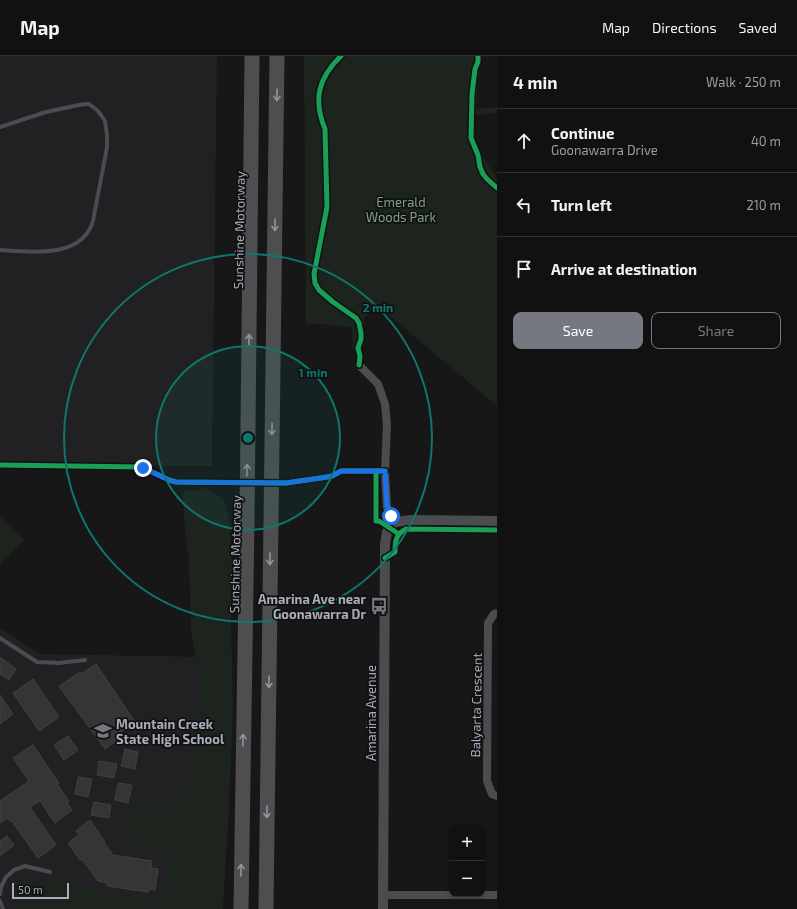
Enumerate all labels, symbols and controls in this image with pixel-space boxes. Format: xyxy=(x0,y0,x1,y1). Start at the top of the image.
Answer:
text: Map xyxy=(20,16,60,39)
text: Map xyxy=(602,19,630,36)
text: Directions xyxy=(652,19,717,36)
text: Saved xyxy=(739,19,777,36)
text: 4 min xyxy=(513,72,557,92)
text: Walk · 250 m xyxy=(706,74,781,90)
one-way arrow xyxy=(273,88,280,101)
text: Continue xyxy=(551,124,614,142)
icon: ahead xyxy=(513,130,535,152)
text: 40 m xyxy=(751,133,781,149)
text: Goonawarra Drive xyxy=(551,142,658,158)
street label: Sunshine Motorway xyxy=(230,171,248,289)
park label: Emerald Woods Park xyxy=(366,194,437,225)
icon: left xyxy=(513,194,535,216)
text: Turn left xyxy=(551,196,612,214)
text: 210 m xyxy=(746,197,781,213)
one-way arrow xyxy=(271,218,279,231)
icon: arrive xyxy=(513,258,535,280)
text: Arrive at destination xyxy=(551,260,697,278)
text: 2 min xyxy=(363,300,393,314)
button: Save xyxy=(513,312,643,349)
button: Share xyxy=(651,312,781,349)
one-way arrow xyxy=(245,334,253,347)
text: 1 min xyxy=(299,365,327,379)
one-way arrow xyxy=(269,422,276,435)
centre of rings xyxy=(241,431,255,445)
route end xyxy=(134,459,152,477)
one-way arrow xyxy=(243,464,251,477)
street label: Sunshine Motorway xyxy=(226,495,244,613)
route start xyxy=(382,507,400,525)
one-way arrow xyxy=(266,552,274,565)
place label: Amarina Ave near Goonawarra Dr xyxy=(258,591,366,622)
bus stop icon: Amarina Ave near Goonawarra Dr xyxy=(369,596,389,616)
street label: Balyarta Crescent xyxy=(467,652,485,757)
street label: Amarina Avenue xyxy=(363,665,379,761)
one-way arrow xyxy=(265,675,273,688)
place label: Mountain Creek State High School xyxy=(116,716,225,747)
school or university icon: Mountain Creek State High School xyxy=(93,721,113,741)
one-way arrow xyxy=(239,734,247,747)
one-way arrow xyxy=(264,805,271,818)
map controls xyxy=(449,825,485,897)
button: + xyxy=(449,825,485,861)
button: − xyxy=(449,861,485,897)
one-way arrow xyxy=(237,864,245,877)
scale bar xyxy=(12,881,69,900)
text: 50 m xyxy=(18,883,43,896)

